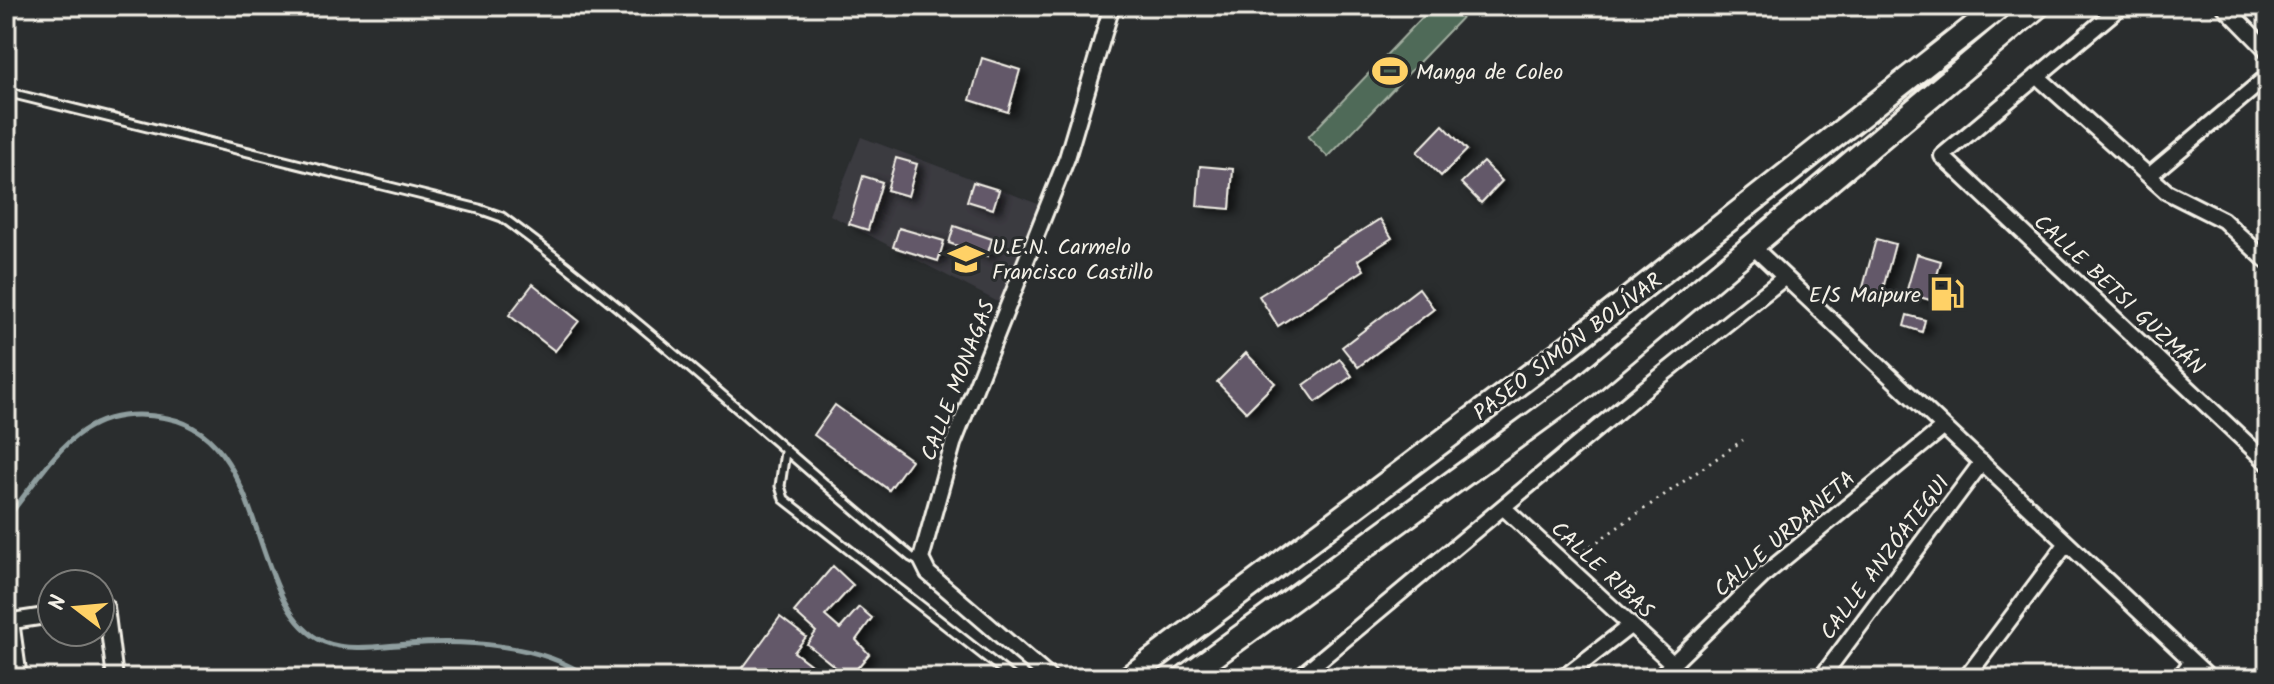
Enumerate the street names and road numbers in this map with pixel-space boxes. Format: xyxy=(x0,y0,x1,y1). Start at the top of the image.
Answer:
street label: CALLE BETSI GUZMÁN xyxy=(2024,207,2212,385)
street label: PASEO SIMÓN BOLÍVAR xyxy=(1466,265,1671,431)
street label: CALLE MONAGAS xyxy=(913,295,1006,466)
street label: CALLE URDANETA xyxy=(1707,463,1865,607)
street label: CALLE ANZÓATEGUI xyxy=(1812,468,1960,649)
street label: CALLE RIBAS xyxy=(1541,513,1661,629)

